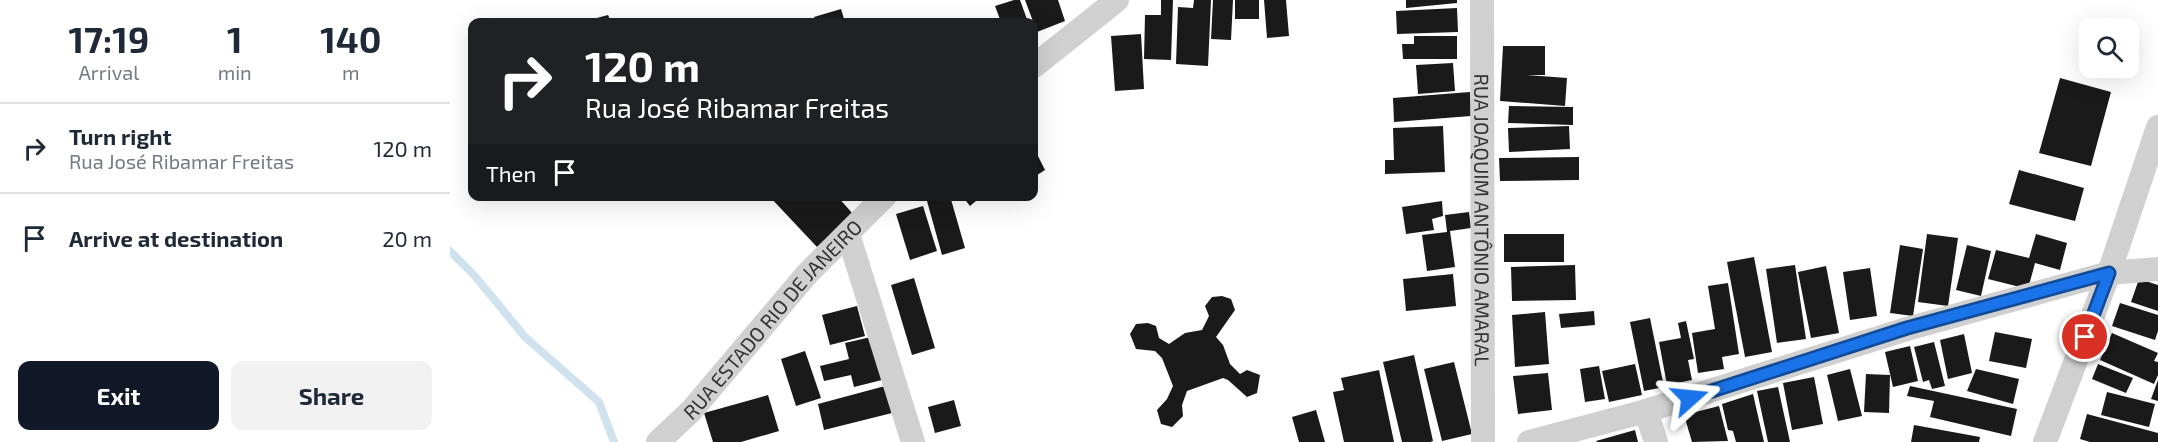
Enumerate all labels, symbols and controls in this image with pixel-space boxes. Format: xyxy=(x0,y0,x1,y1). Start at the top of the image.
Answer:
text: 17:19 xyxy=(69,17,149,60)
text: 1 xyxy=(227,17,242,60)
text: 140 xyxy=(320,17,381,60)
map controls xyxy=(2079,18,2139,78)
button: search xyxy=(2079,18,2139,78)
text: 120 m xyxy=(585,40,700,90)
icon: right xyxy=(486,42,564,120)
text: Arrival xyxy=(78,60,139,84)
text: min xyxy=(218,60,252,84)
text: m xyxy=(342,60,360,84)
street label: RUA JOAQUIM ANTÔNIO AMARAL xyxy=(1470,73,1495,367)
text: Rua José Ribamar Freitas xyxy=(585,91,889,123)
text: Turn right xyxy=(69,123,171,149)
icon: right xyxy=(18,132,51,165)
text: 120 m xyxy=(373,135,432,161)
text: Rua José Ribamar Freitas xyxy=(69,149,294,173)
icon: arrive xyxy=(548,156,581,189)
text: Then xyxy=(486,160,536,186)
street label: RUA ESTADO RIO DE JANEIRO xyxy=(678,214,867,424)
icon: arrive xyxy=(18,222,51,255)
text: Arrive at destination xyxy=(69,225,283,251)
text: 20 m xyxy=(382,225,432,251)
pin xyxy=(2059,311,2110,362)
icon: arrive xyxy=(2068,320,2101,353)
button: Exit xyxy=(18,361,219,430)
button: Share xyxy=(231,361,432,430)
position arrow xyxy=(1658,366,1722,430)

